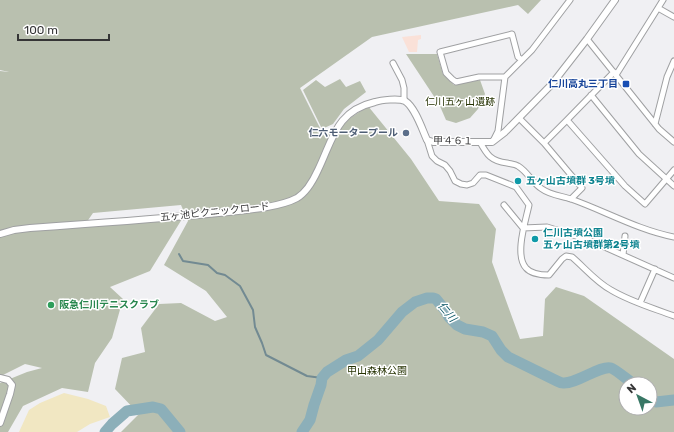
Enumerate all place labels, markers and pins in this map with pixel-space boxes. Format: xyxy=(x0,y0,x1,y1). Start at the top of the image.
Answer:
place label: 仁川高丸三丁目 xyxy=(548,78,618,90)
marker: 仁川高丸三丁目 xyxy=(621,79,631,89)
place label: 仁六モータープール xyxy=(309,127,398,139)
marker: 仁六モータープール xyxy=(401,128,411,138)
place label: 五ヶ山古墳群 3号墳 xyxy=(526,175,616,187)
marker: 五ヶ山古墳群 3号墳 xyxy=(513,176,523,186)
place label: 仁川古墳公園 五ヶ山古墳群第2号墳 xyxy=(543,227,640,251)
marker: 仁川古墳公園 五ヶ山古墳群第2号墳 xyxy=(530,234,540,244)
place label: 阪急仁川テニスクラブ xyxy=(59,299,159,311)
marker: 阪急仁川テニスクラブ xyxy=(46,300,56,310)

